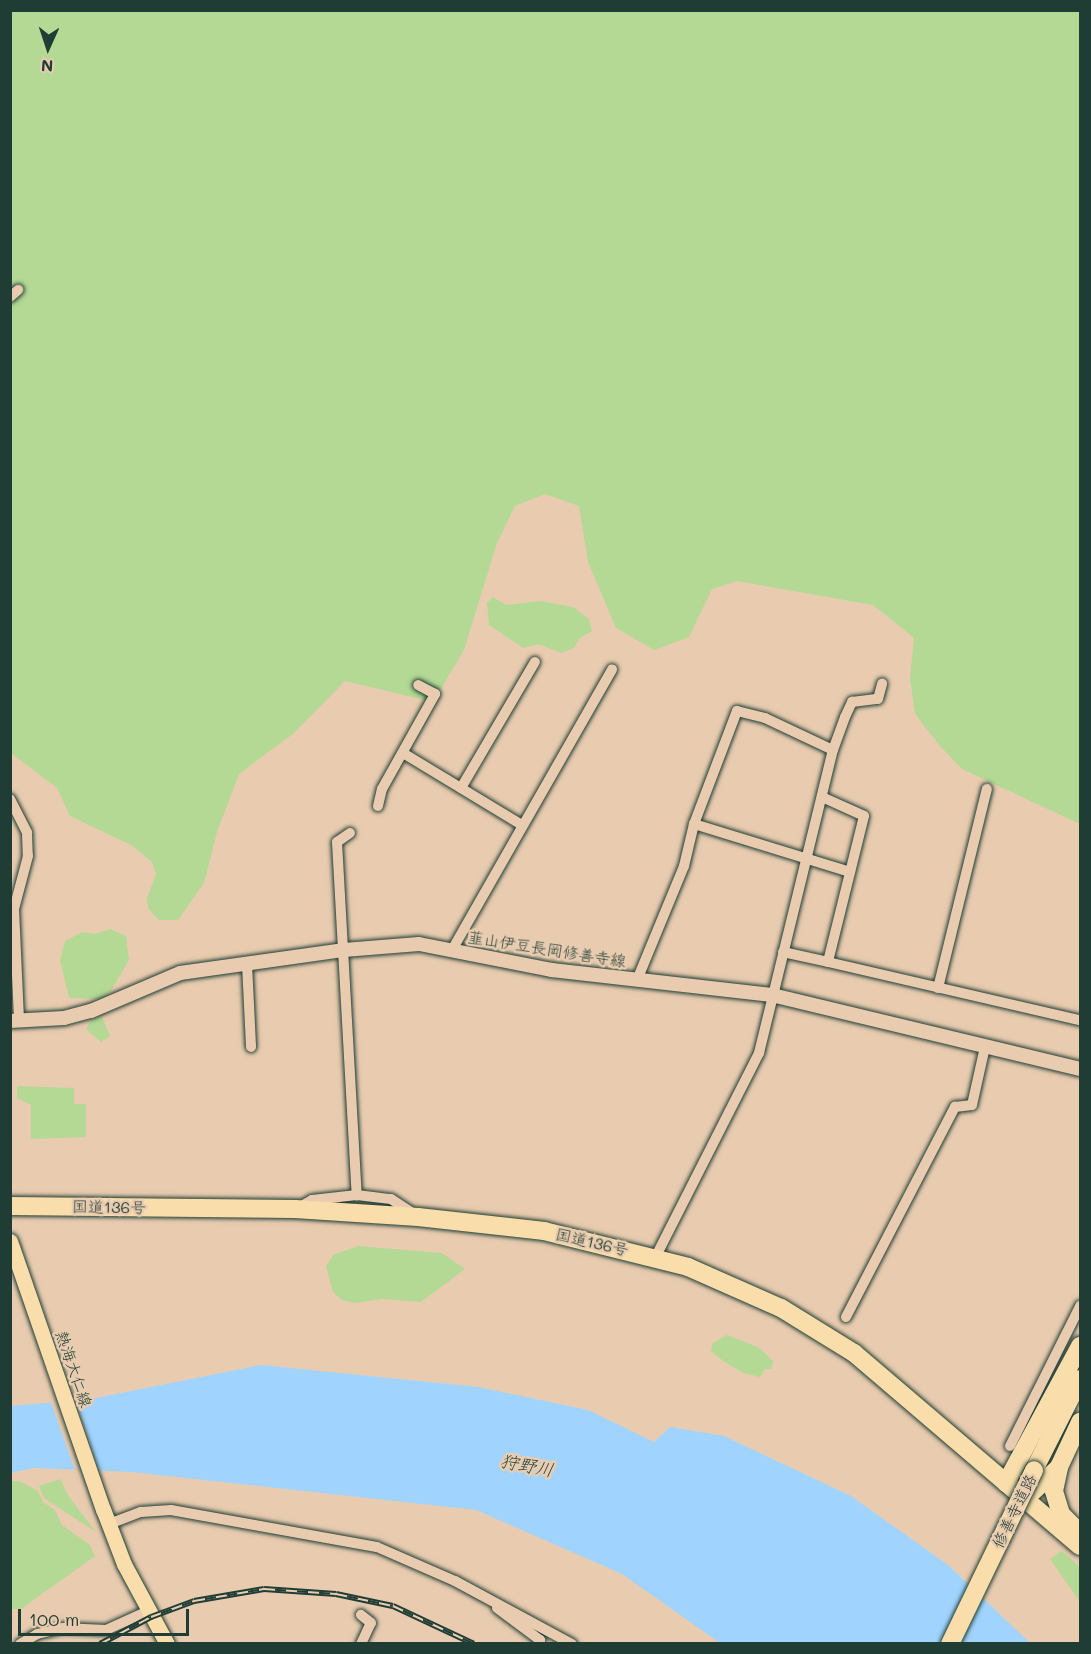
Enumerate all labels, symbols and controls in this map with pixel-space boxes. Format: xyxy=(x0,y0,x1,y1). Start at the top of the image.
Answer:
north arrow xyxy=(18,18,78,78)
text: N xyxy=(40,56,54,77)
street label: 韮山伊豆長岡修善寺線 xyxy=(466,927,628,971)
street label: 国道136号 xyxy=(72,1197,146,1217)
street label: 国道136号 xyxy=(554,1224,630,1260)
street label: 熱海大仁線 xyxy=(52,1328,96,1410)
water label: 狩野川 xyxy=(498,1449,556,1481)
street label: 修善寺道路 xyxy=(988,1471,1040,1551)
scale bar xyxy=(21,1597,192,1635)
text: 100 m xyxy=(29,1607,79,1631)

